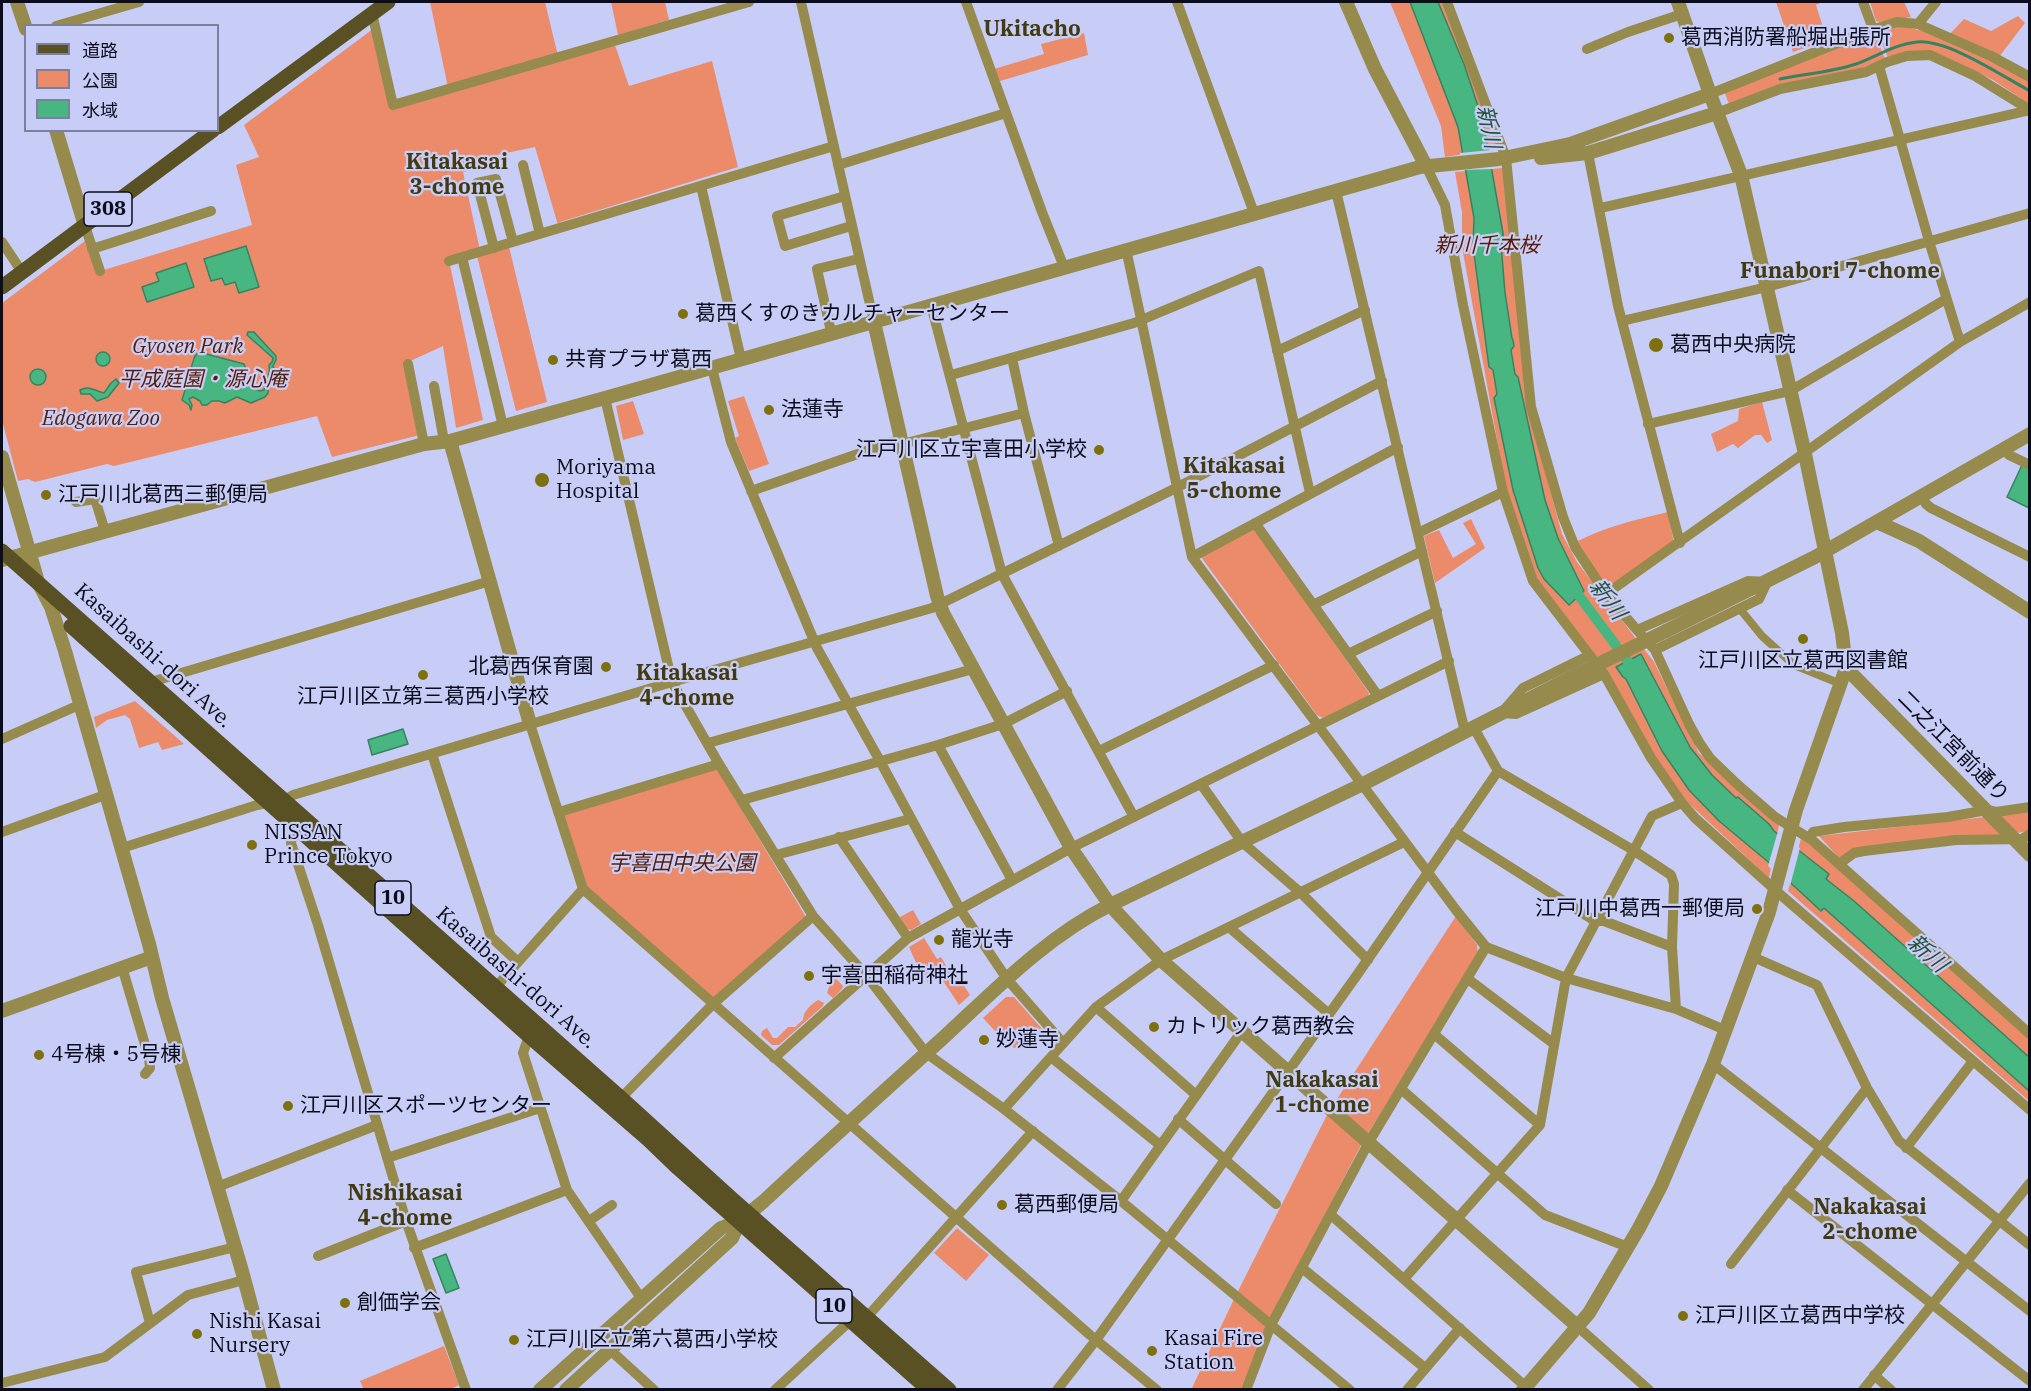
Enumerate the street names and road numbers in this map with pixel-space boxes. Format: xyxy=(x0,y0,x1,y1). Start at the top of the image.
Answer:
road number: 308 xyxy=(84,192,132,226)
street label: Kasaibashi-dori Ave. xyxy=(69,578,237,734)
street label: 二之江宮前通り xyxy=(1892,686,2014,808)
road number: 10 xyxy=(375,881,411,915)
street label: Kasaibashi-dori Ave. xyxy=(431,902,601,1054)
road number: 10 xyxy=(816,1289,852,1323)

